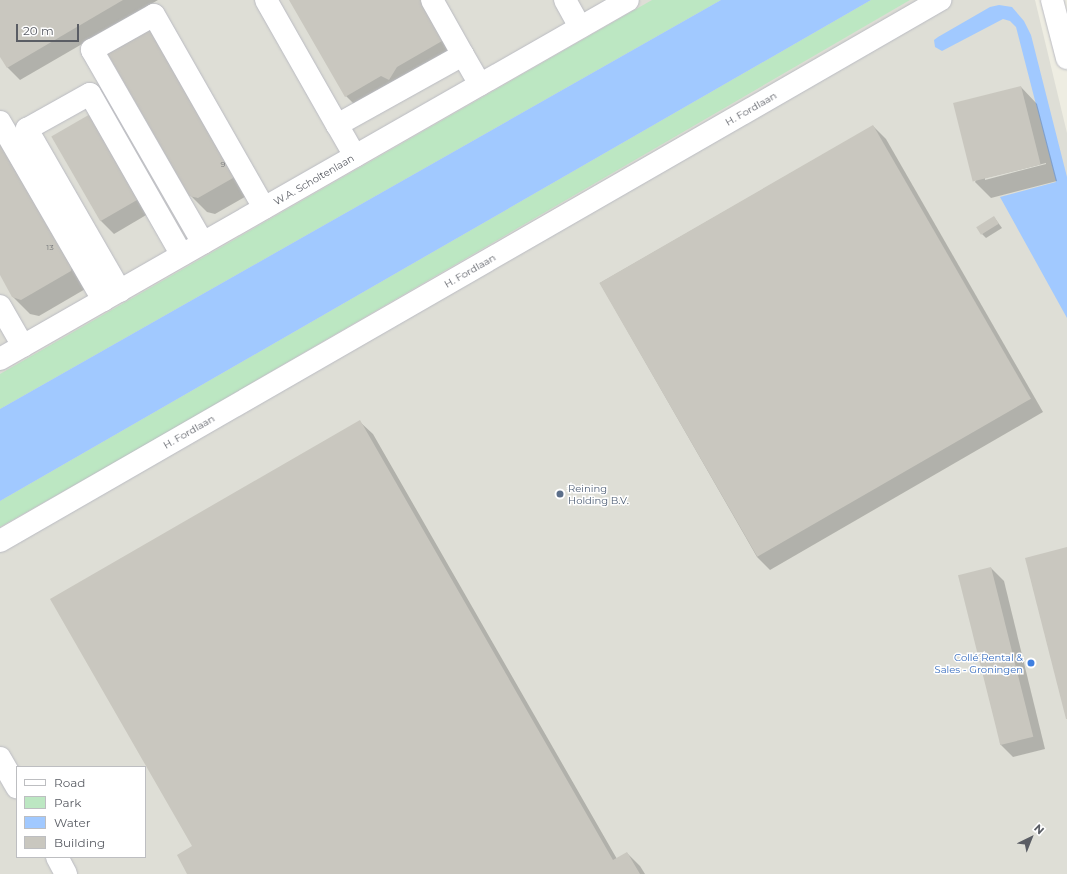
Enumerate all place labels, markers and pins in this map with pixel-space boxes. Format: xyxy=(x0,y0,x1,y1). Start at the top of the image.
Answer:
place label: Reining Holding B.V. xyxy=(568,482,629,506)
marker: Reining Holding B.V. xyxy=(555,489,565,499)
place label: Collé Rental & Sales - Groningen xyxy=(935,651,1023,674)
marker: Collé Rental & Sales - Groningen xyxy=(1026,658,1036,668)

